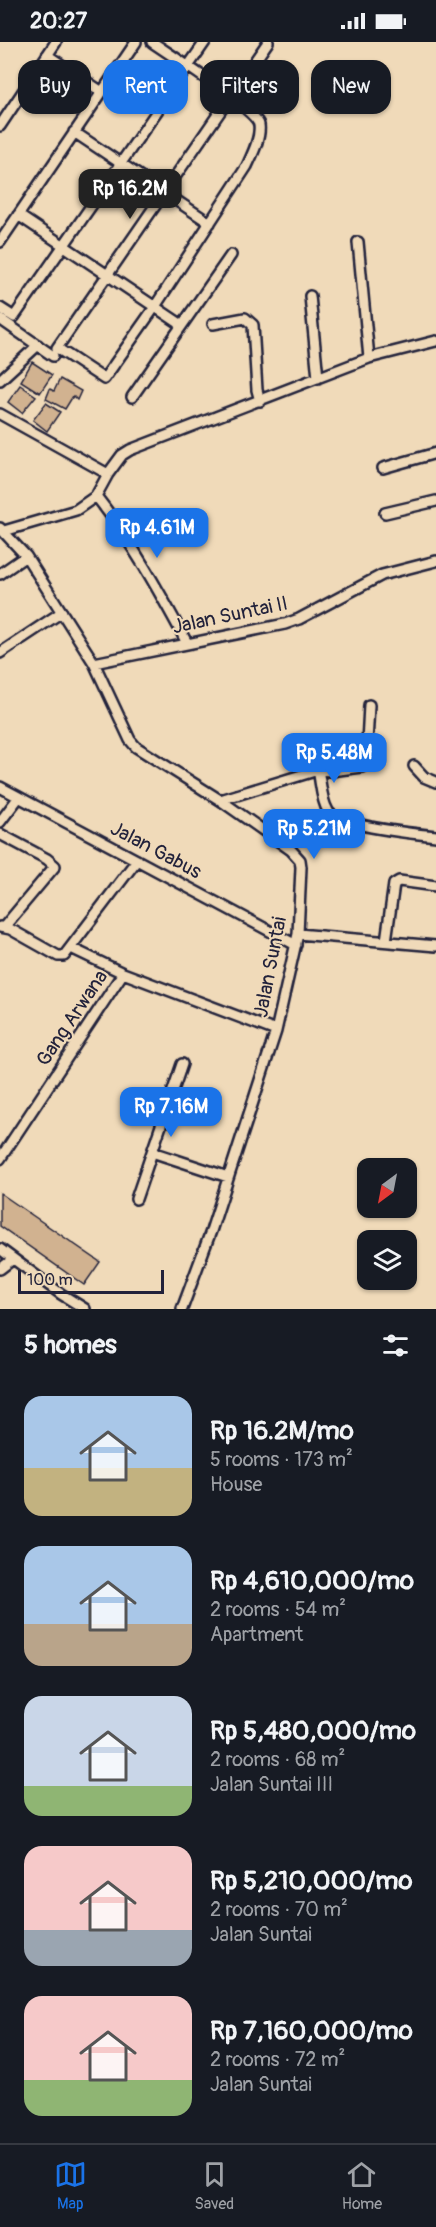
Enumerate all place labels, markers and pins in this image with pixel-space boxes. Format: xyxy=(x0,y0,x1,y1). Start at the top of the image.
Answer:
pin: Rp 16.2M xyxy=(68,169,192,220)
pin: Rp 4.61M xyxy=(95,508,219,559)
pin: Rp 5.48M xyxy=(272,733,396,784)
pin: Rp 5.21M xyxy=(252,809,376,860)
pin: Rp 7.16M xyxy=(109,1087,233,1138)

